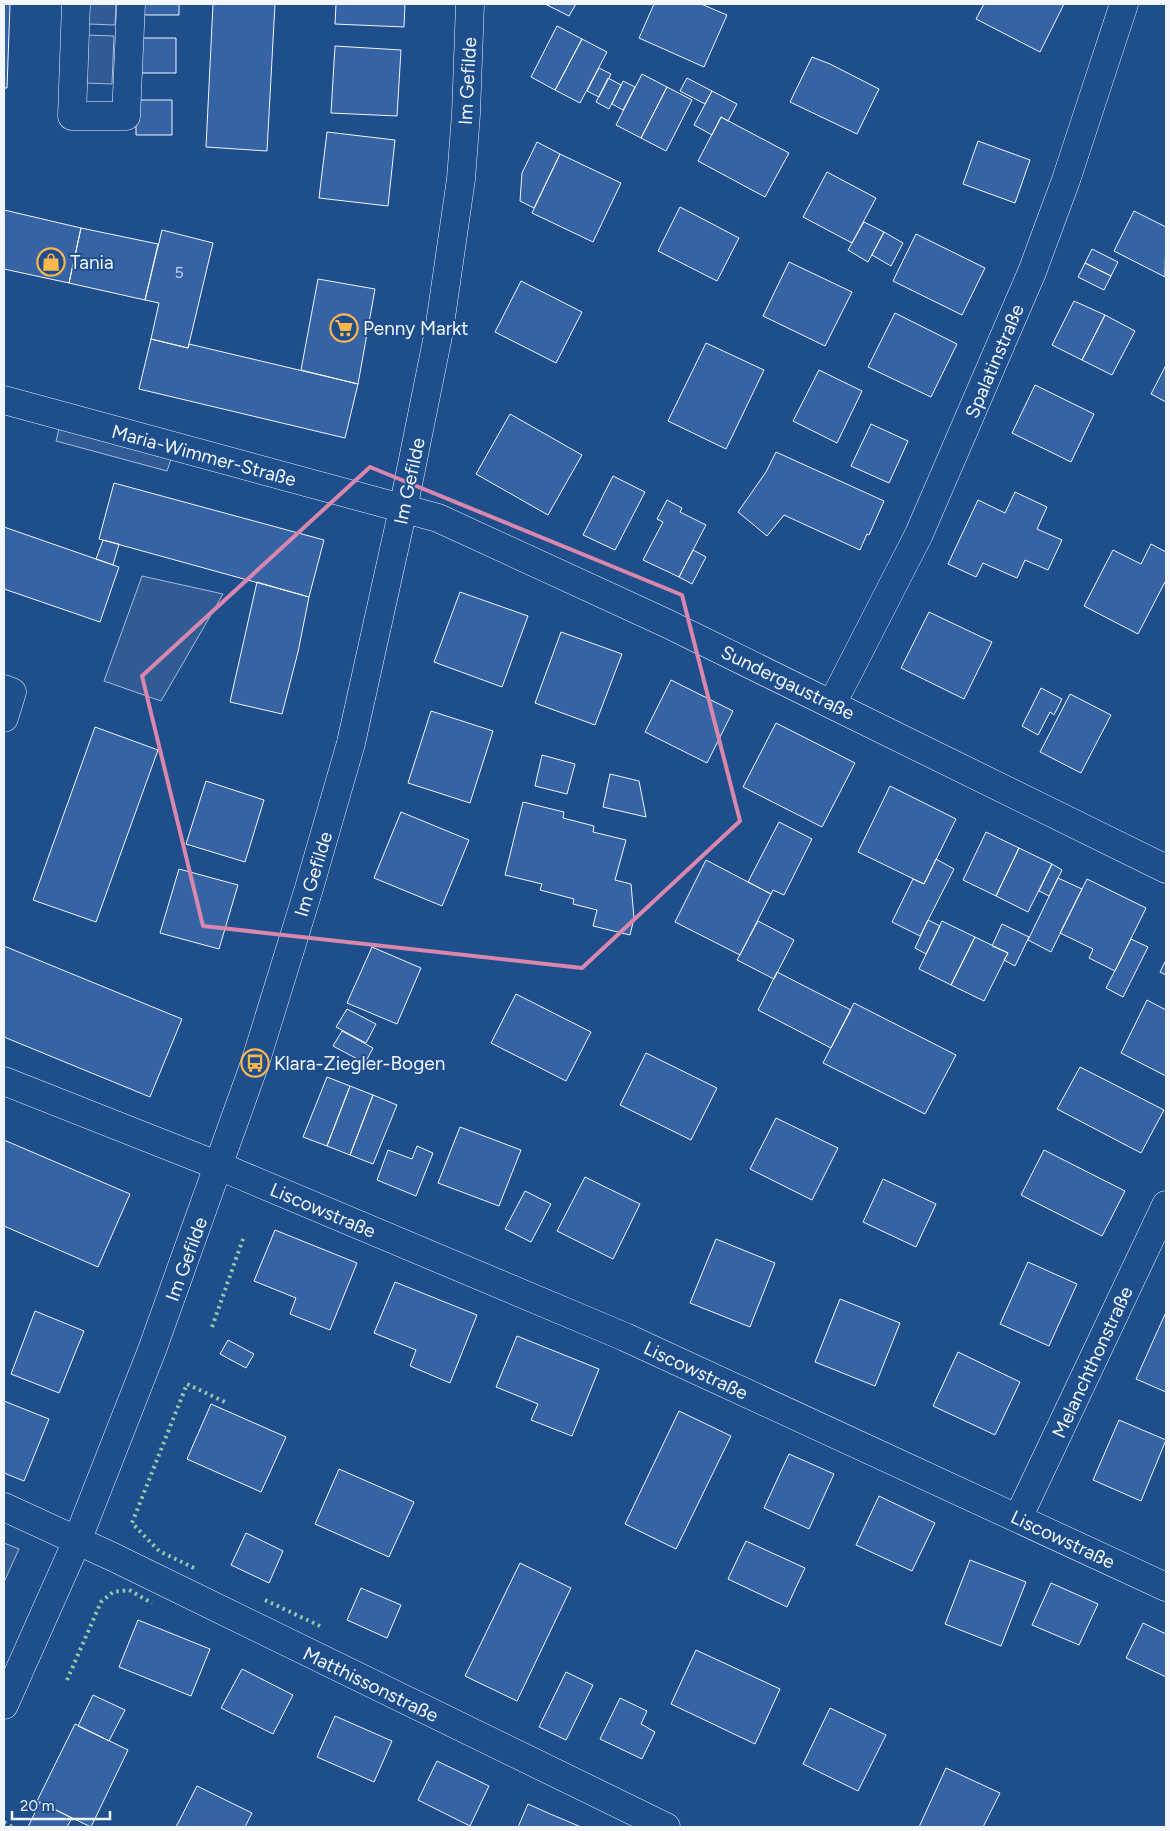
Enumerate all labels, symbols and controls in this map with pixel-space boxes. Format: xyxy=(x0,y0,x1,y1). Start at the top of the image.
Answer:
street label: Im Gefilde xyxy=(454,37,481,126)
shop icon: Tania xyxy=(36,247,66,277)
place label: Tania xyxy=(70,251,114,274)
house number: 5 xyxy=(174,263,184,282)
street label: Spalatinstraße xyxy=(960,301,1029,422)
supermarket icon: Penny Markt xyxy=(329,313,359,343)
place label: Penny Markt xyxy=(363,317,469,340)
street label: Maria-Wimmer-Straße xyxy=(109,420,299,491)
street label: Im Gefilde xyxy=(389,436,430,527)
street label: Sundergaustraße xyxy=(717,640,858,725)
street label: Im Gefilde xyxy=(290,829,337,920)
bus stop icon: Klara-Ziegler-Bogen xyxy=(240,1048,270,1078)
place label: Klara-Ziegler-Bogen xyxy=(274,1052,445,1075)
street label: Liscowstraße xyxy=(267,1178,379,1243)
street label: Im Gefilde xyxy=(161,1214,212,1304)
street label: Melanchthonstraße xyxy=(1047,1283,1138,1442)
street label: Liscowstraße xyxy=(640,1336,752,1405)
street label: Liscowstraße xyxy=(1007,1505,1119,1574)
street label: Matthissonstraße xyxy=(299,1642,442,1727)
scale bar xyxy=(12,1788,110,1820)
text: 20 m xyxy=(20,1797,54,1815)

